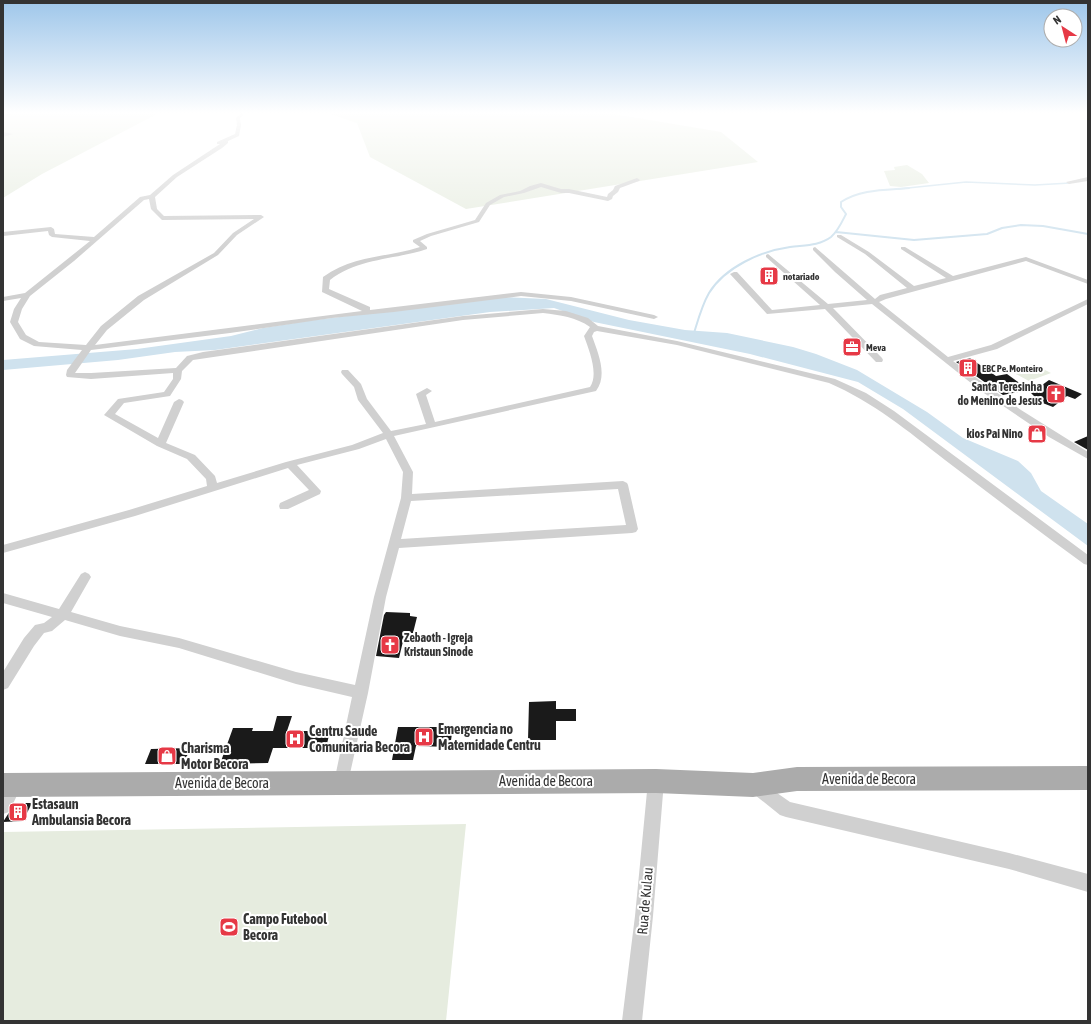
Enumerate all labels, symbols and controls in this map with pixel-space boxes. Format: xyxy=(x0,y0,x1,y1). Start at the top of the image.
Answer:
north arrow xyxy=(1043,8,1083,48)
text: N xyxy=(1051,13,1063,27)
building icon: notariado xyxy=(758,265,780,287)
place label: notariado xyxy=(783,271,820,282)
office icon: Meva xyxy=(841,336,863,358)
place label: Meva xyxy=(866,342,886,353)
building icon: EBC Pe. Monteiro xyxy=(957,357,979,379)
place label: EBC Pe. Monteiro xyxy=(982,363,1043,374)
place label: Santa Teresinha do Menino de Jesus xyxy=(958,380,1043,408)
church icon: Santa Teresinha do Menino de Jesus xyxy=(1045,383,1067,405)
shop icon: kios Pai Nino xyxy=(1026,423,1048,445)
place label: kios Pai Nino xyxy=(967,427,1023,441)
place label: Zebaoth - Igreja Kristaun Sinode xyxy=(404,631,474,659)
church icon: Zebaoth - Igreja Kristaun Sinode xyxy=(379,634,401,656)
place label: Emergencia no Maternidade Centru xyxy=(438,721,541,753)
place label: Centru Saude Comunitaria Becora xyxy=(309,723,411,755)
hospital icon: Emergencia no Maternidade Centru xyxy=(413,726,435,748)
hospital icon: Centru Saude Comunitaria Becora xyxy=(284,728,306,750)
place label: Charisma Motor Becora xyxy=(181,740,249,772)
shop icon: Charisma Motor Becora xyxy=(156,745,178,767)
street label: Avenida de Becora xyxy=(822,771,916,787)
street label: Avenida de Becora xyxy=(499,773,593,789)
street label: Avenida de Becora xyxy=(175,775,269,791)
place label: Estasaun Ambulansia Becora xyxy=(31,796,131,828)
building icon: Estasaun Ambulansia Becora xyxy=(7,801,29,823)
street label: Rua de Kulau xyxy=(634,867,656,935)
place label: Campo Futebool Becora xyxy=(243,911,327,943)
sports icon: Campo Futebool Becora xyxy=(218,916,240,938)

